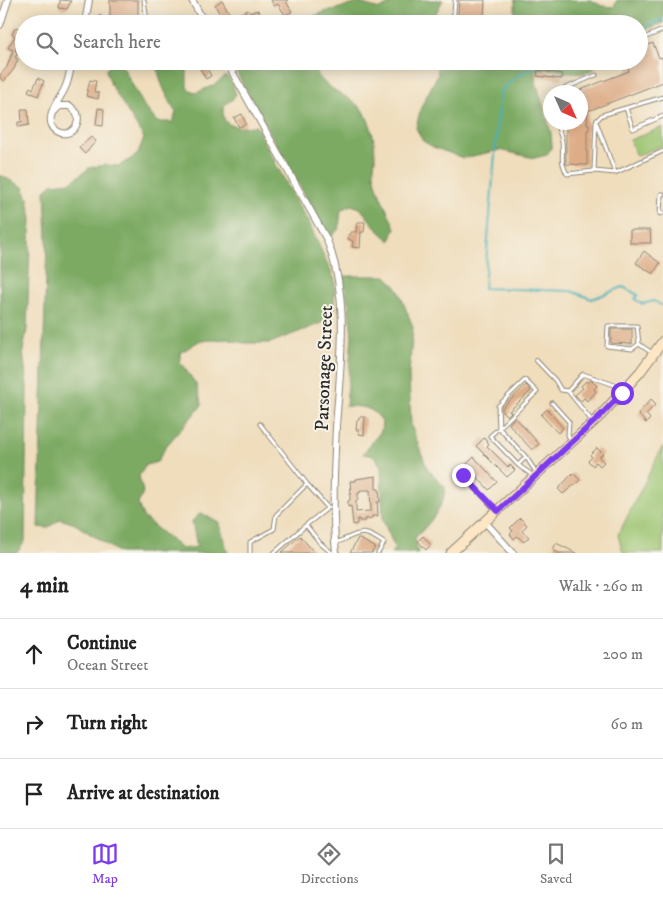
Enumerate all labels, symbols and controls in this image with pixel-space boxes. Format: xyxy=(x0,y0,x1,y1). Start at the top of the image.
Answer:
search box xyxy=(15,15,648,70)
icon: search xyxy=(33,29,61,57)
text: Search here xyxy=(73,31,161,54)
north arrow xyxy=(543,85,588,130)
street label: Parsonage Street xyxy=(311,305,338,431)
route start xyxy=(611,382,634,405)
route end xyxy=(452,464,475,487)
text: 4 min xyxy=(20,573,69,599)
text: Walk · 260 m xyxy=(559,576,643,596)
text: Continue xyxy=(67,632,137,655)
icon: ahead xyxy=(20,640,48,668)
text: 200 m xyxy=(602,644,643,664)
text: Ocean Street xyxy=(67,655,148,675)
icon: right xyxy=(20,710,48,738)
text: Turn right xyxy=(67,712,147,735)
text: 60 m xyxy=(611,714,643,734)
icon: arrive xyxy=(20,780,48,808)
text: Arrive at destination xyxy=(67,782,219,805)
tab: Map xyxy=(91,840,119,888)
tab: Directions xyxy=(300,840,358,888)
tab: Saved xyxy=(540,840,572,888)

